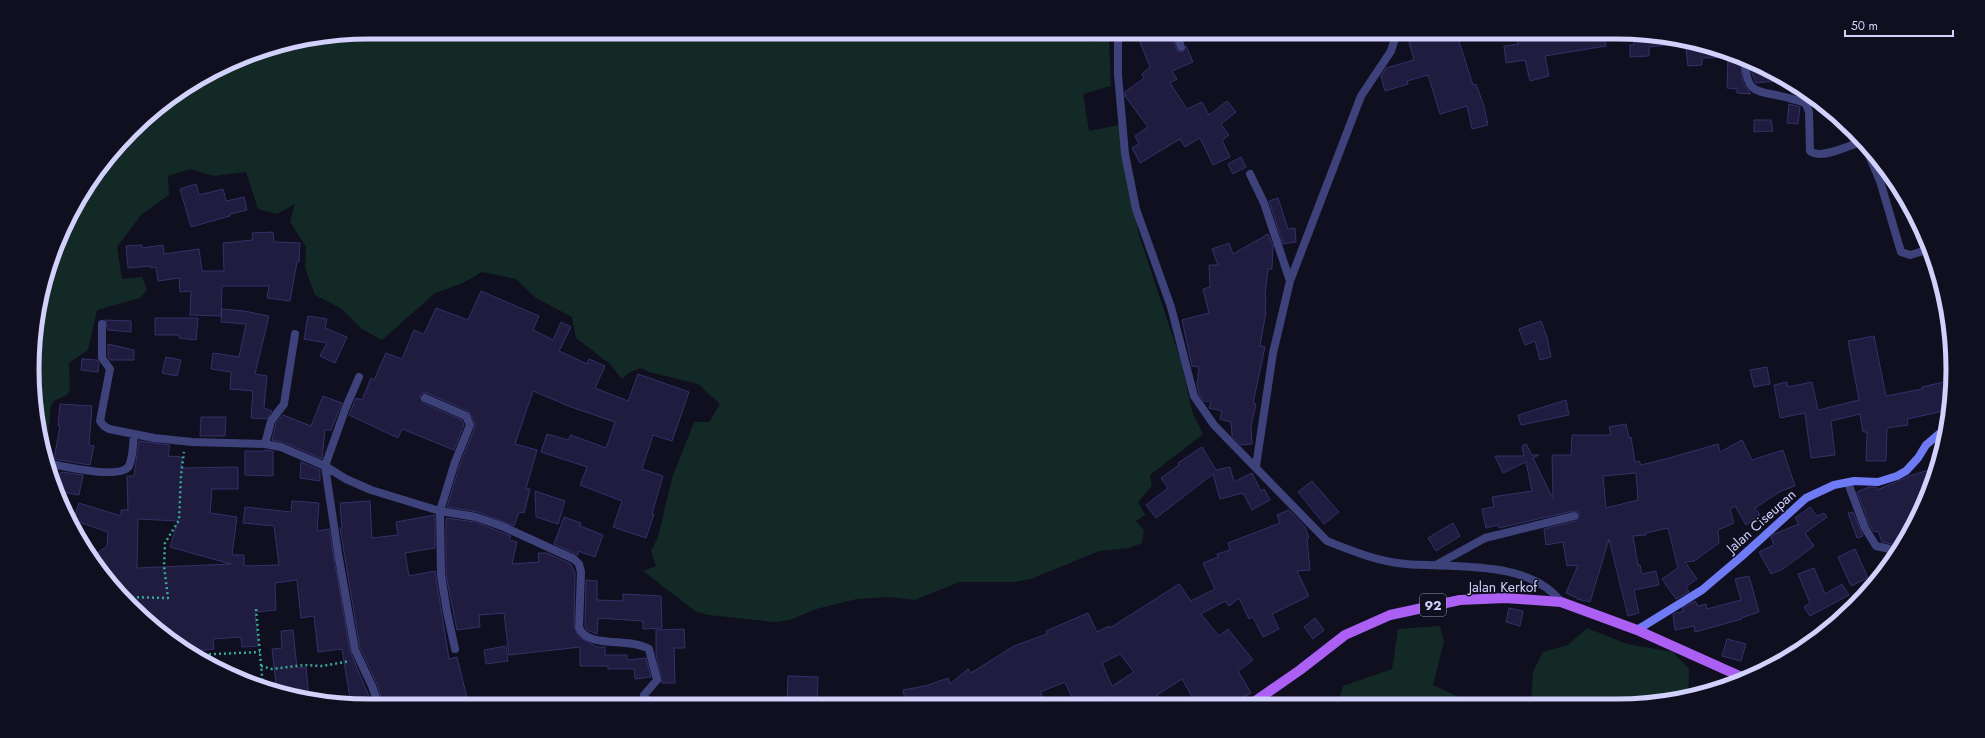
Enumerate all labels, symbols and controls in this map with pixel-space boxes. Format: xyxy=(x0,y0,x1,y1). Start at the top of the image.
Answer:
scale bar xyxy=(1845,12,1953,38)
text: 50 m xyxy=(1851,17,1878,35)
street label: Jalan Ciseupan xyxy=(1720,484,1800,559)
street label: Jalan Kerkof xyxy=(1467,577,1538,597)
road number: 92 xyxy=(1420,594,1446,616)

